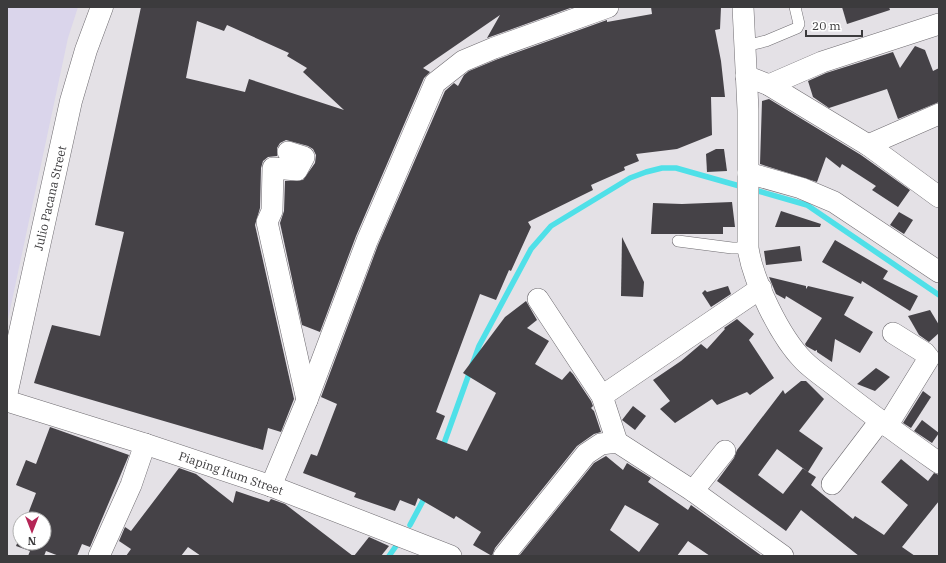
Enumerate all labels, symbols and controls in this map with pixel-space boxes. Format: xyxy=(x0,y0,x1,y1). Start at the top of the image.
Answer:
scale bar xyxy=(806,12,862,38)
text: 20 m xyxy=(812,18,841,33)
street label: Julio Pacana Street xyxy=(31,144,69,252)
street label: Piaping Itum Street xyxy=(177,448,285,498)
north arrow xyxy=(12,511,52,551)
text: N xyxy=(27,534,36,548)

